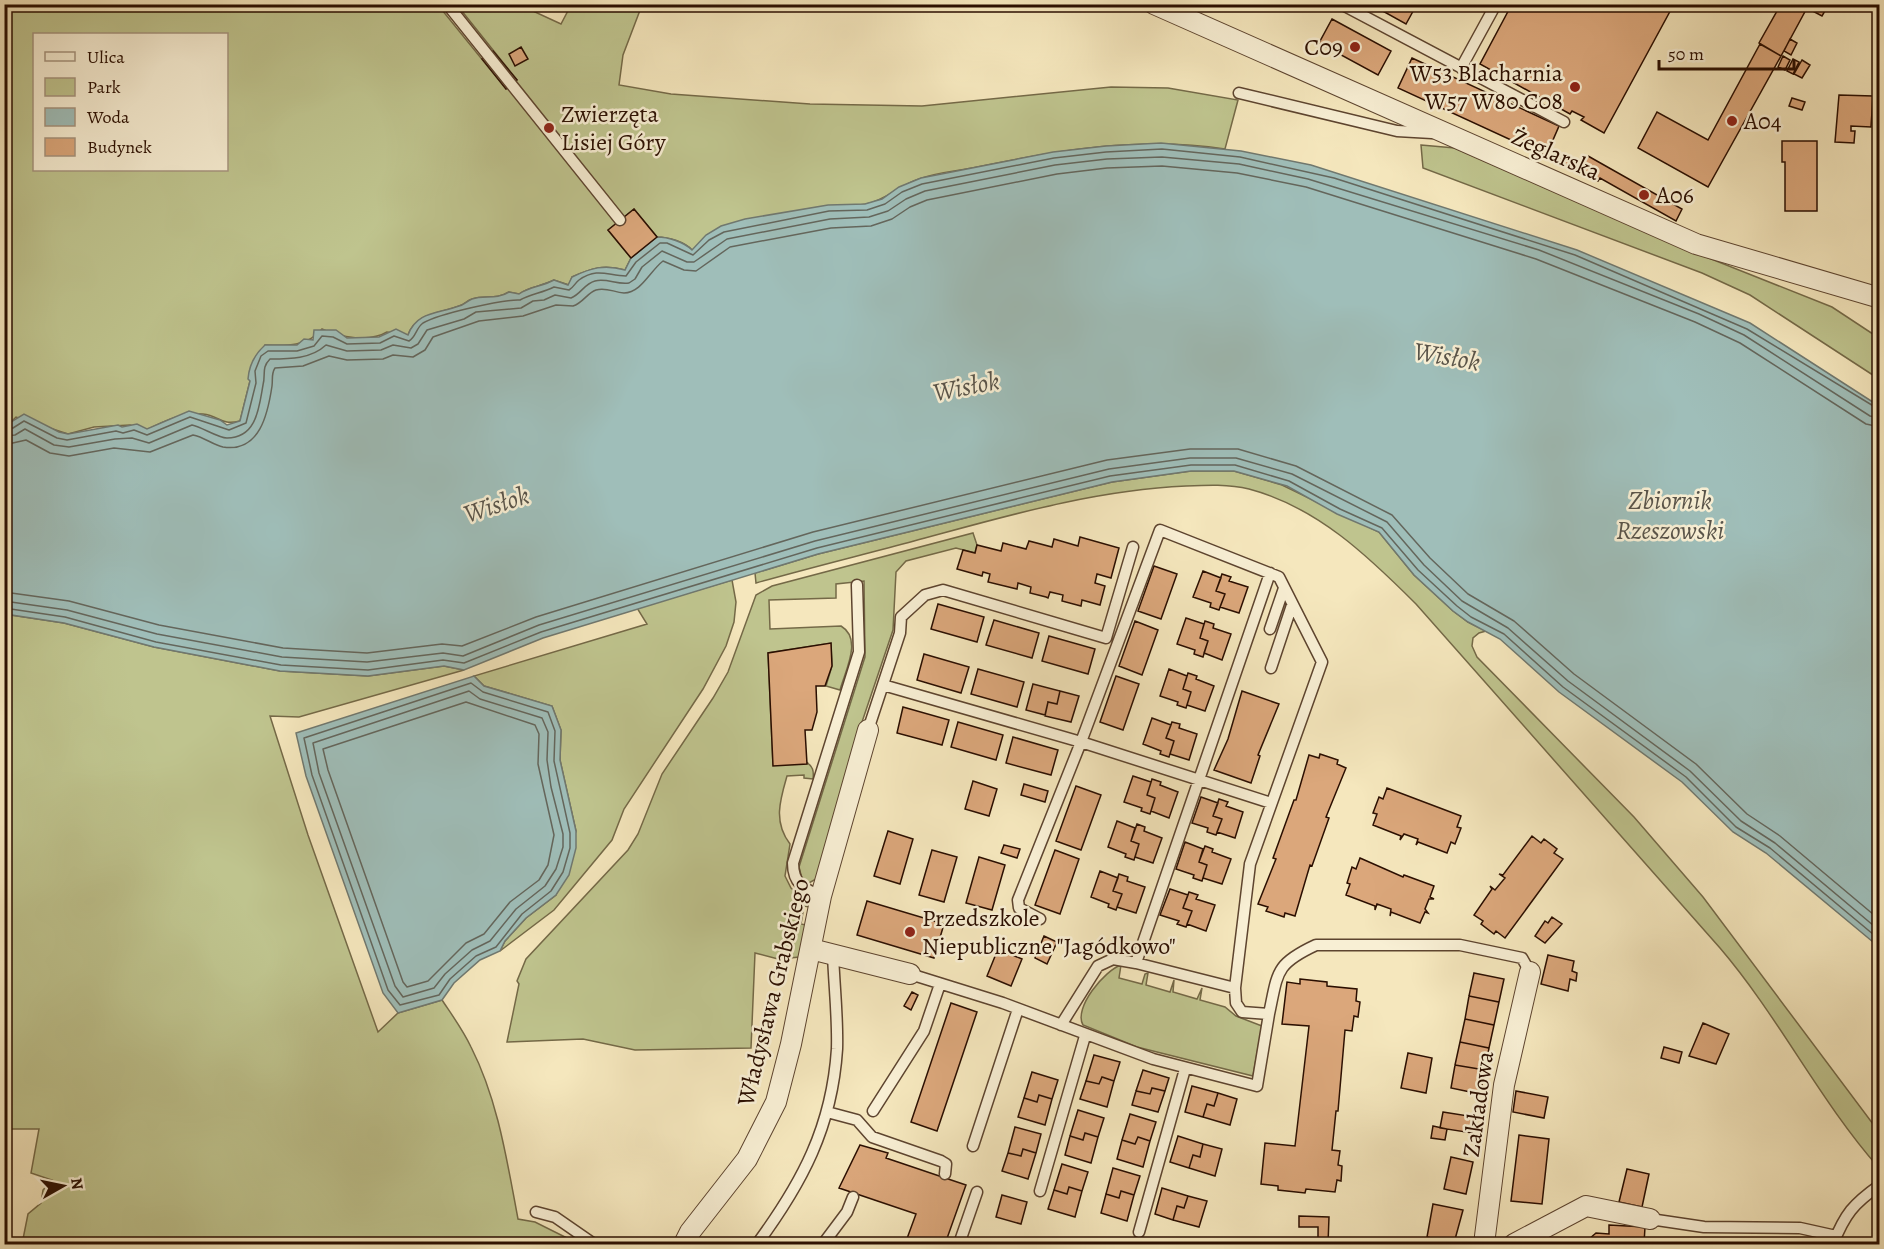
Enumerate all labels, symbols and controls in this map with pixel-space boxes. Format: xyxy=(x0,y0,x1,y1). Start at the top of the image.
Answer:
place label: C09 xyxy=(1304,31,1343,63)
legend xyxy=(33,33,228,171)
scale bar xyxy=(1659,33,1794,71)
marker: C09 xyxy=(1348,40,1362,54)
text: 50 m xyxy=(1668,42,1704,66)
text: Ulica xyxy=(87,45,125,69)
place label: W53 Blacharnia W57 W80 C08 xyxy=(1409,57,1564,117)
text: Park xyxy=(87,75,121,99)
marker: W53 Blacharnia W57 W80 C08 xyxy=(1568,80,1582,94)
place label: Zwierzęta Lisiej Góry xyxy=(561,98,666,158)
text: Woda xyxy=(86,105,130,129)
place label: A04 xyxy=(1743,105,1782,137)
marker: A04 xyxy=(1725,114,1739,128)
street label: Żeglarska xyxy=(1506,120,1606,188)
marker: Zwierzęta Lisiej Góry xyxy=(542,121,556,135)
text: Budynek xyxy=(87,135,152,159)
place label: A06 xyxy=(1655,179,1694,211)
marker: A06 xyxy=(1637,188,1651,202)
water label: Wisłok xyxy=(1411,333,1483,380)
water label: Wisłok xyxy=(930,363,1002,410)
water label: Wisłok xyxy=(459,477,533,531)
water label: Zbiornik Rzeszowski xyxy=(1616,483,1724,548)
street label: Władysława Grabskiego xyxy=(729,875,817,1110)
place label: Przedszkole Niepubliczne "Jagódkowo" xyxy=(922,902,1176,962)
marker: Przedszkole Niepubliczne "Jagódkowo" xyxy=(903,925,917,939)
street label: Zakładowa xyxy=(1455,1048,1501,1159)
north arrow xyxy=(33,1156,93,1216)
text: N xyxy=(65,1176,89,1192)

